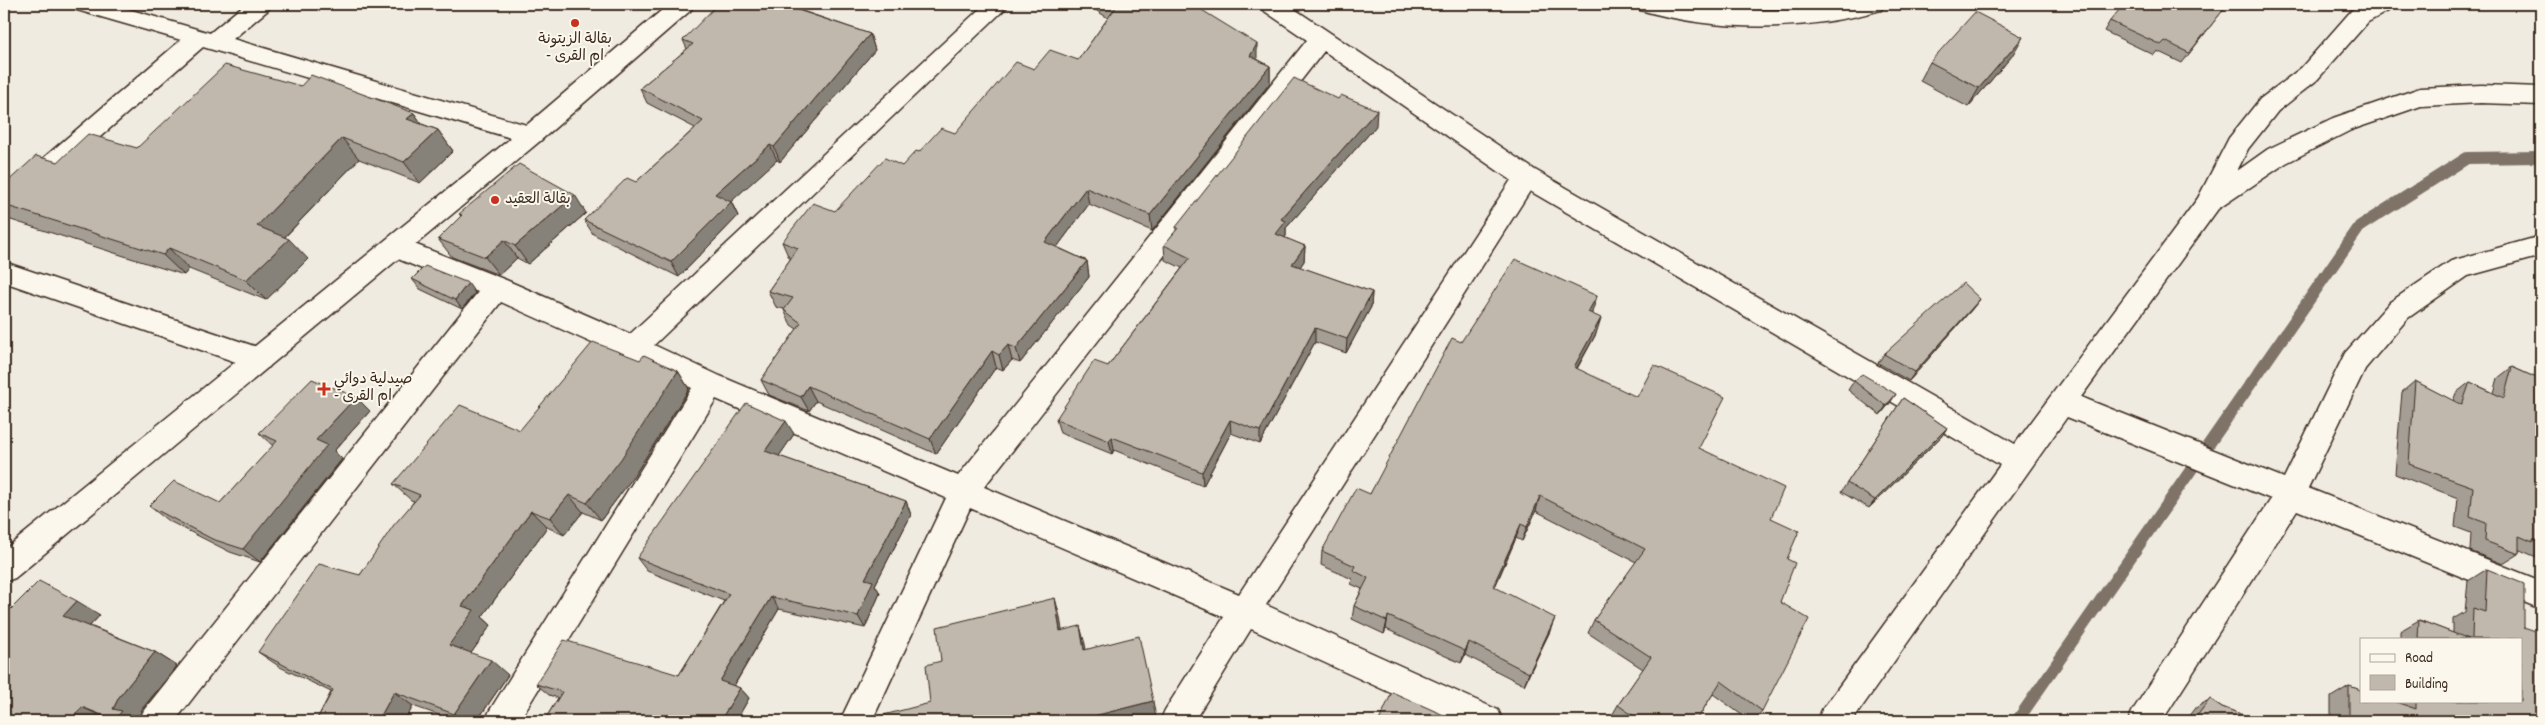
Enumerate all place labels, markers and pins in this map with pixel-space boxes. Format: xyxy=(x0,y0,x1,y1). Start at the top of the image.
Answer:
marker: بقالة الزيتونة - ام القرى xyxy=(569,17,581,29)
place label: بقالة الزيتونة - ام القرى xyxy=(538,29,612,68)
place label: بقالة العقيد xyxy=(505,189,571,211)
marker: بقالة العقيد xyxy=(489,194,501,206)
place label: صيدلية دوائي - ام القرى xyxy=(334,369,412,408)
marker: صيدلية دوائي - ام القرى xyxy=(318,383,330,395)

